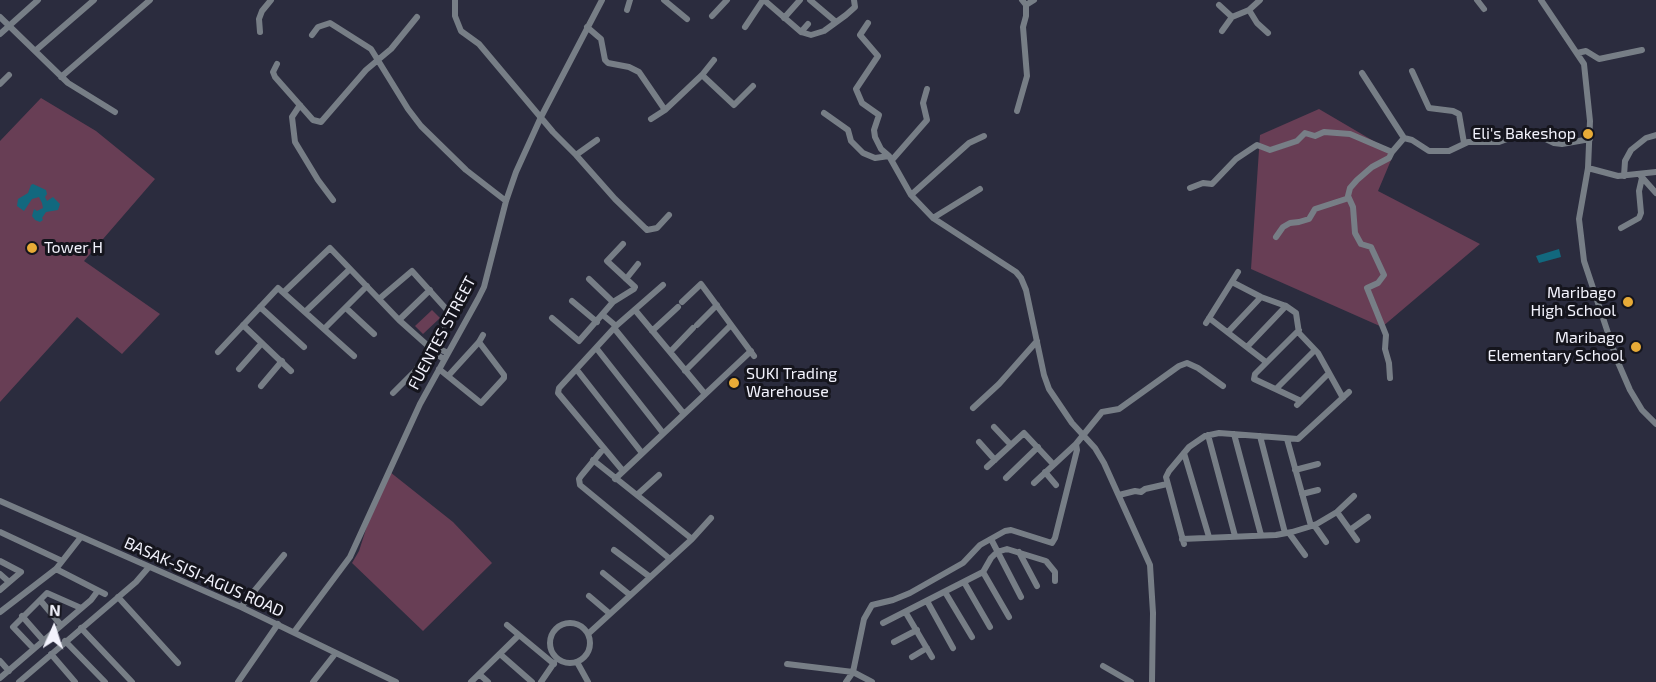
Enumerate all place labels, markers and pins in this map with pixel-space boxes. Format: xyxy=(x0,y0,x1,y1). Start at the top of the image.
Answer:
place label: Eli's Bakeshop xyxy=(1472,124,1576,144)
marker: Eli's Bakeshop xyxy=(1581,127,1595,141)
place label: Tower H xyxy=(44,238,103,258)
marker: Tower H xyxy=(25,241,39,255)
place label: Maribago High School xyxy=(1531,283,1616,321)
marker: Maribago High School xyxy=(1621,295,1635,309)
place label: Maribago Elementary School xyxy=(1487,328,1624,366)
marker: Maribago Elementary School xyxy=(1629,340,1643,354)
place label: SUKI Trading Warehouse xyxy=(746,364,837,402)
marker: SUKI Trading Warehouse xyxy=(727,376,741,390)

